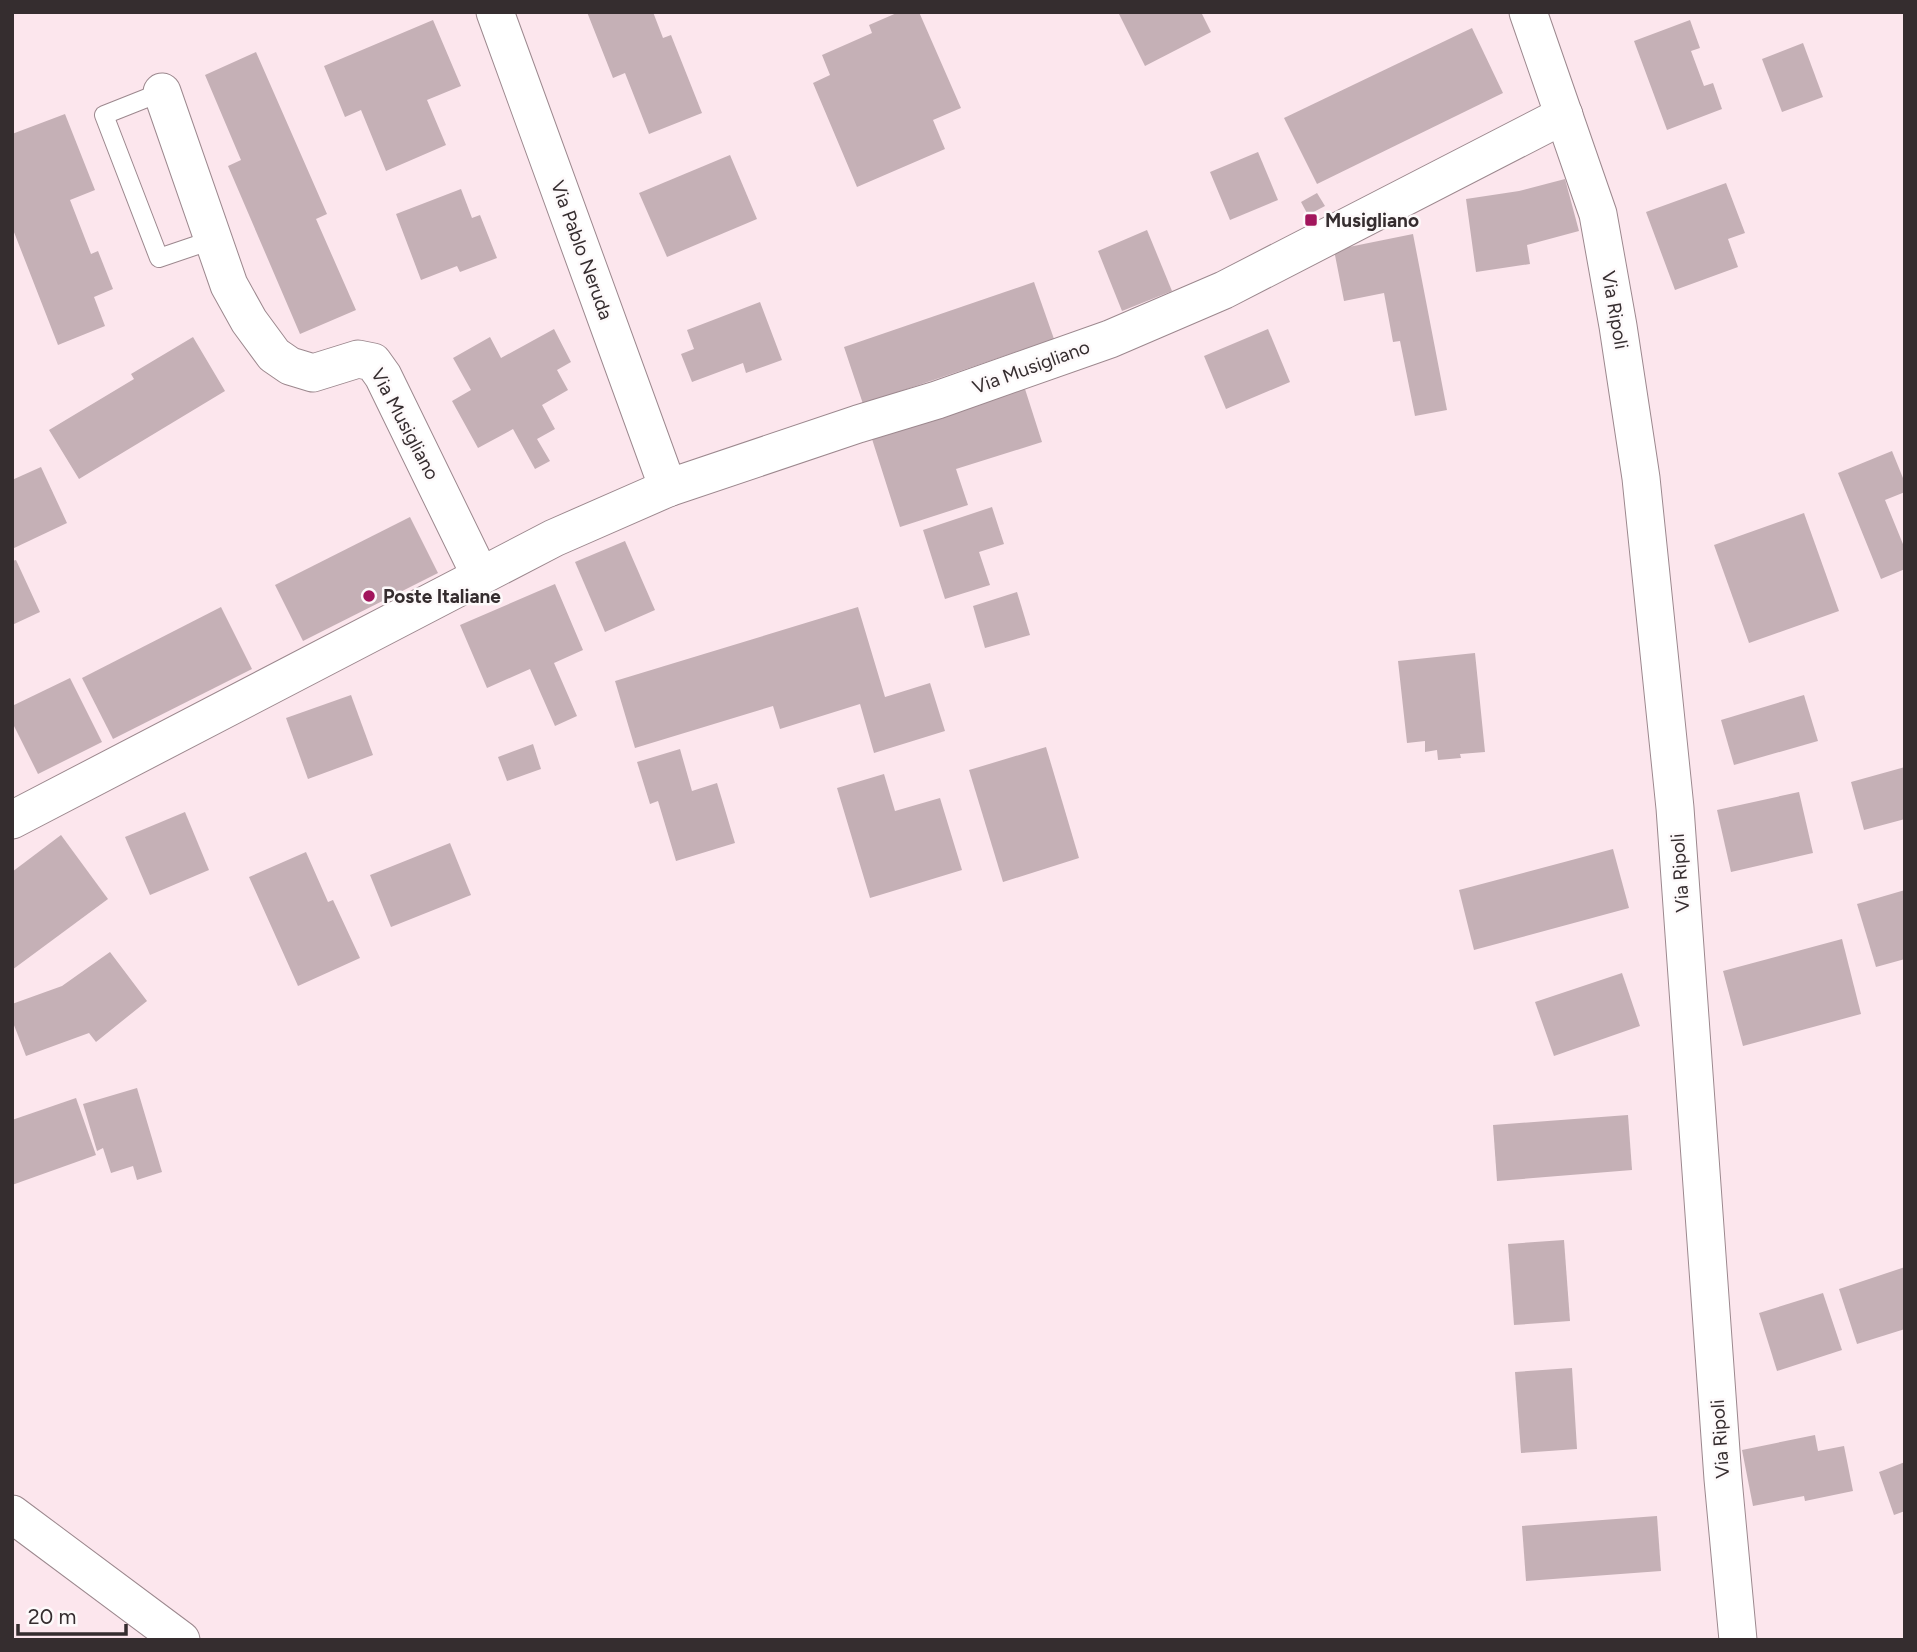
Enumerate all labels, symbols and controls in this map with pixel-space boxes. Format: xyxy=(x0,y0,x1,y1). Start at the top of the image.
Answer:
street label: Via Pablo Neruda xyxy=(546,177,618,323)
place label: Musigliano xyxy=(1325,209,1419,232)
marker: Musigliano xyxy=(1303,212,1319,228)
street label: Via Ripoli xyxy=(1597,269,1633,351)
street label: Via Musigliano xyxy=(969,335,1093,399)
street label: Via Musigliano xyxy=(366,364,444,484)
place label: Poste Italiane xyxy=(383,585,501,608)
marker: Poste Italiane xyxy=(361,588,377,604)
street label: Via Ripoli xyxy=(1666,833,1694,913)
street label: Via Ripoli xyxy=(1706,1399,1734,1479)
scale bar xyxy=(18,1592,126,1636)
text: 20 m xyxy=(28,1604,76,1629)

